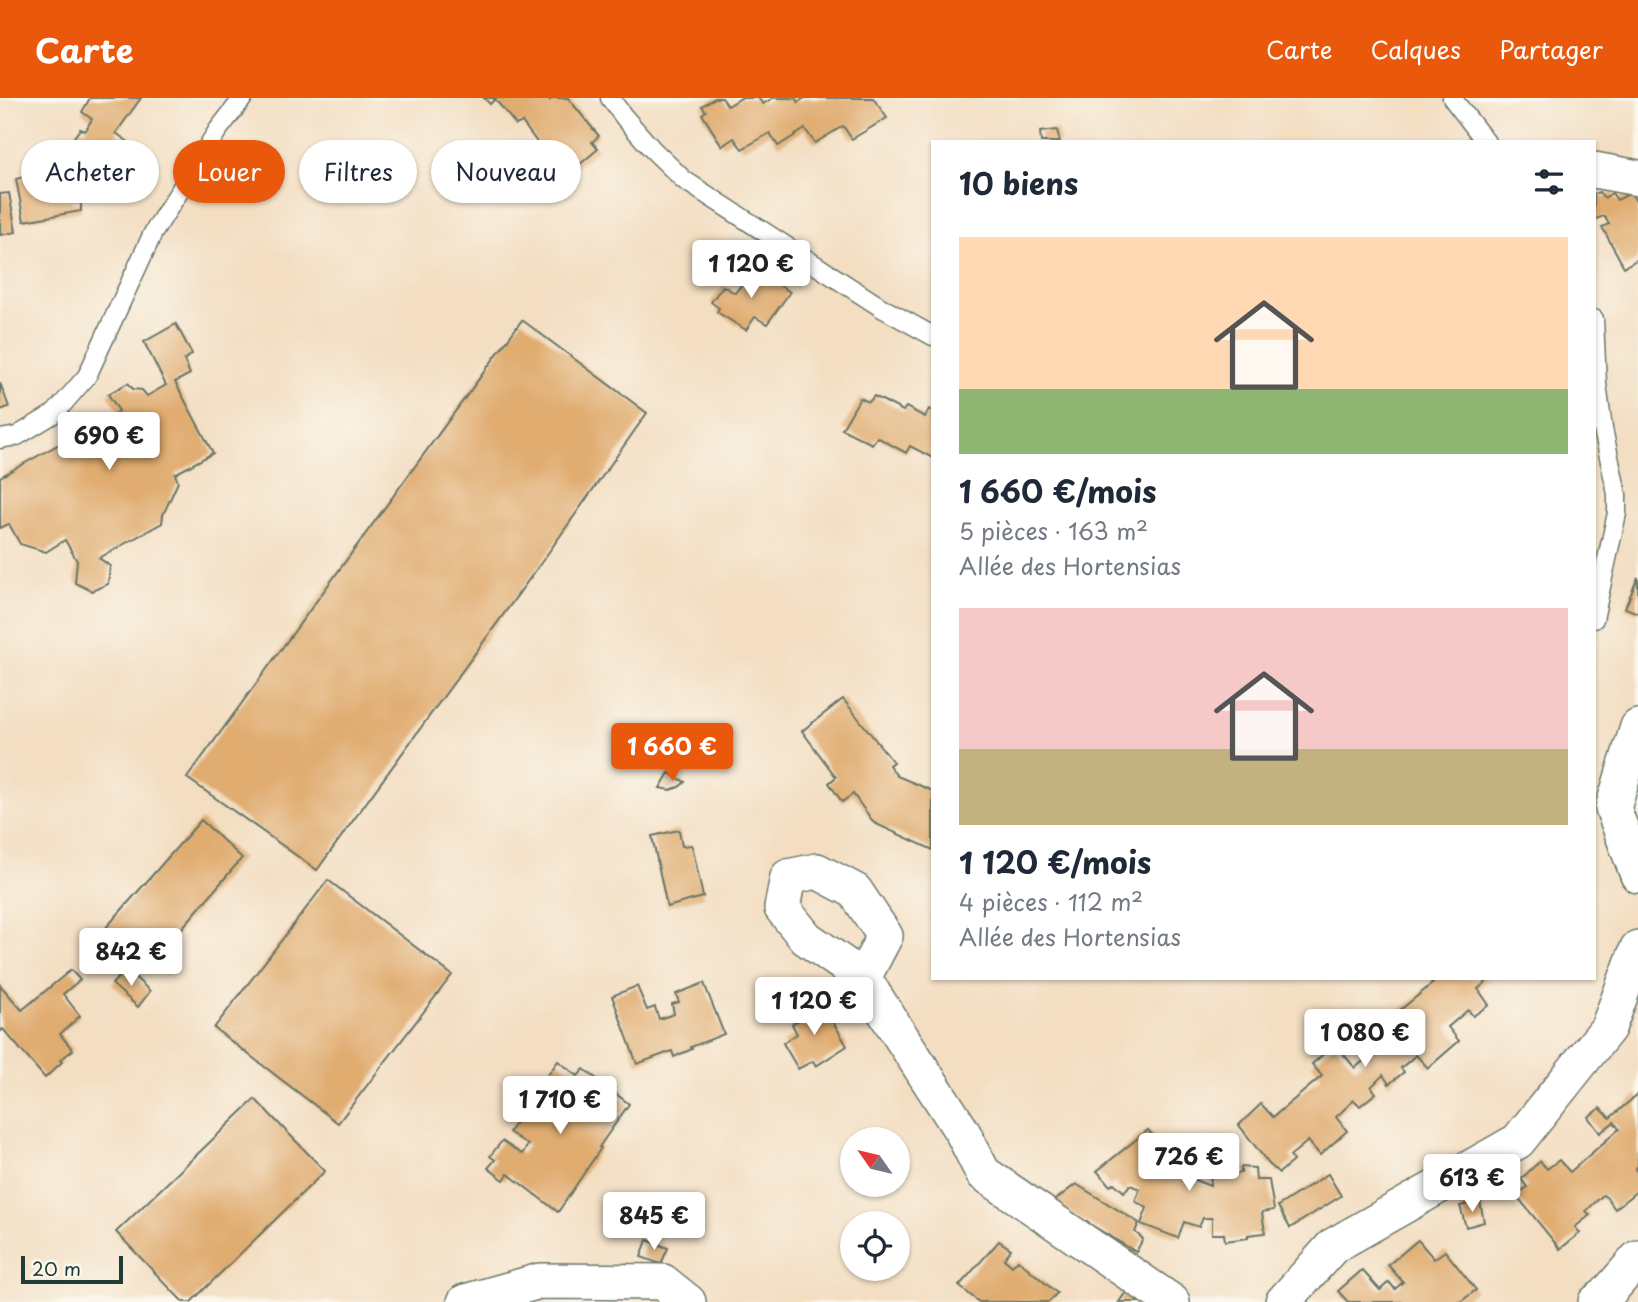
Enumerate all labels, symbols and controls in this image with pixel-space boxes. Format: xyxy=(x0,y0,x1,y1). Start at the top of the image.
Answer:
text: Carte xyxy=(35,24,134,74)
text: Carte xyxy=(1266,31,1332,67)
text: Calques xyxy=(1370,31,1461,67)
text: Partager xyxy=(1499,31,1603,67)
chip: Acheter xyxy=(21,140,159,203)
chip: Louer xyxy=(173,140,285,203)
chip: Filtres xyxy=(299,140,417,203)
chip: Nouveau xyxy=(431,140,581,203)
text: 10 biens xyxy=(959,160,1078,205)
icon: filters xyxy=(1530,163,1568,201)
pin: 1 120 € xyxy=(686,240,816,300)
text: 1 120 € xyxy=(708,245,794,280)
icon: home xyxy=(1201,282,1327,408)
pin: 690 € xyxy=(60,412,158,472)
text: 690 € xyxy=(74,417,144,452)
text: 1 660 €/mois xyxy=(959,468,1157,513)
text: 5 pièces · 163 m² xyxy=(959,513,1148,548)
text: Allée des Hortensias xyxy=(959,548,1181,583)
icon: home xyxy=(1201,653,1327,779)
pin: 1 660 € xyxy=(607,724,737,783)
text: 1 660 € xyxy=(627,728,717,763)
text: 1 120 €/mois xyxy=(959,839,1151,884)
text: 4 pièces · 112 m² xyxy=(959,884,1143,919)
text: Allée des Hortensias xyxy=(959,919,1181,954)
pin: 842 € xyxy=(82,928,180,988)
text: 842 € xyxy=(95,933,167,968)
pin: 1 120 € xyxy=(749,978,879,1037)
text: 1 120 € xyxy=(771,982,857,1017)
pin: 1 080 € xyxy=(1300,1010,1430,1069)
text: 1 080 € xyxy=(1320,1014,1410,1049)
pin: 1 710 € xyxy=(495,1076,625,1136)
text: 1 710 € xyxy=(519,1081,601,1116)
north arrow xyxy=(840,1127,910,1197)
map controls xyxy=(840,1127,910,1281)
pin: 726 € xyxy=(1140,1134,1238,1193)
text: 726 € xyxy=(1154,1138,1224,1173)
pin: 613 € xyxy=(1423,1154,1521,1214)
text: 613 € xyxy=(1439,1159,1505,1194)
pin: 845 € xyxy=(605,1192,703,1252)
text: 845 € xyxy=(619,1197,689,1232)
button: locate xyxy=(840,1211,910,1281)
scale bar xyxy=(21,1253,122,1285)
text: 20 m xyxy=(32,1254,81,1282)

